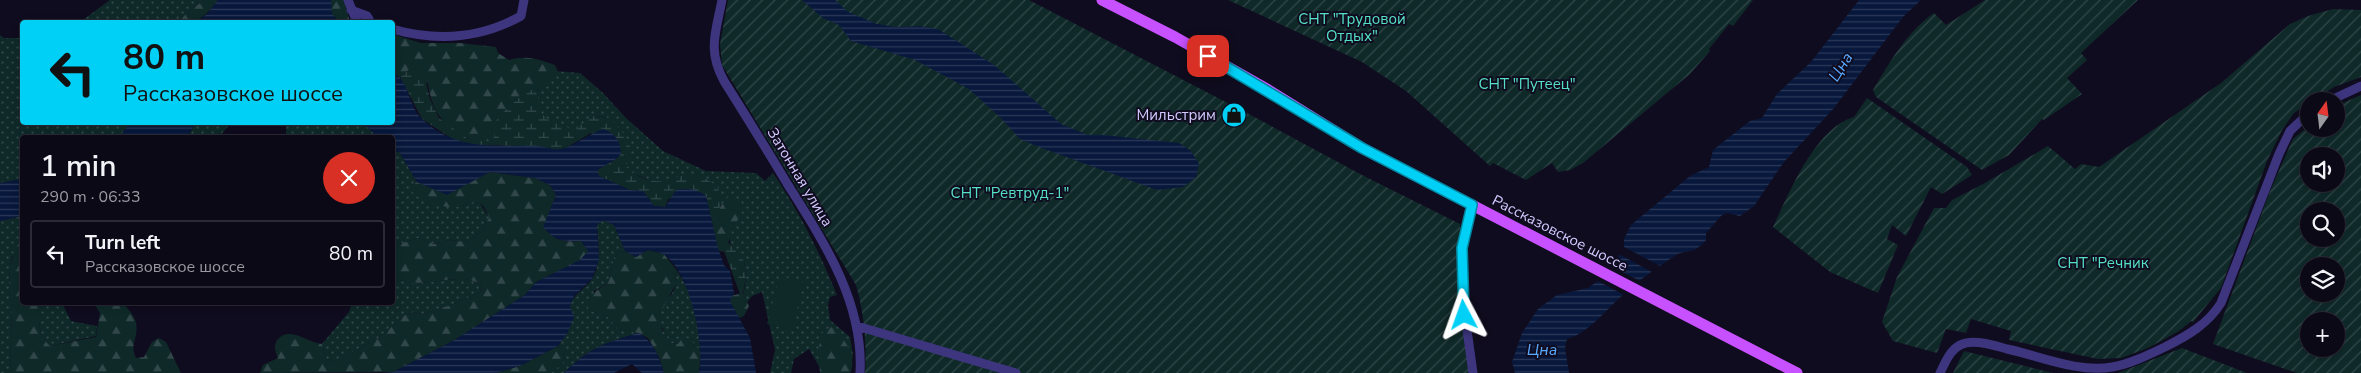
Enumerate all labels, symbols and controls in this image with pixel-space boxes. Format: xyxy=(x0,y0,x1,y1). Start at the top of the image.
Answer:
park label: СНТ "Трудовой Отдых" xyxy=(1298,9,1406,46)
text: 80 m xyxy=(123,34,205,81)
pin xyxy=(1187,35,1229,77)
icon: left xyxy=(40,40,105,105)
icon: arrive xyxy=(1194,42,1222,70)
water label: Цна xyxy=(1824,48,1858,86)
park label: СНТ "Путеец" xyxy=(1478,74,1576,94)
text: Рассказовское шоссе xyxy=(123,79,343,109)
north arrow xyxy=(2300,92,2345,138)
map controls xyxy=(2300,92,2345,357)
shop icon: Мильстрим xyxy=(1221,102,1247,128)
place label: Мильстрим xyxy=(1136,105,1216,125)
street label: Затонная улица xyxy=(763,124,837,230)
text: 1 min xyxy=(40,146,116,187)
button: sound xyxy=(2300,147,2345,192)
button: close xyxy=(323,152,375,204)
park label: СНТ "Ревтруд-1" xyxy=(951,183,1069,203)
text: 290 m · 06:33 xyxy=(40,186,141,208)
street label: Рассказовское шоссе xyxy=(1489,190,1631,276)
button: search xyxy=(2300,202,2345,247)
text: Turn left xyxy=(85,230,160,256)
icon: left xyxy=(42,240,70,268)
text: 80 m xyxy=(329,241,373,267)
park label: СНТ "Речник xyxy=(2057,253,2149,273)
text: Рассказовское шоссе xyxy=(85,256,245,278)
button: layers xyxy=(2300,257,2345,302)
position arrow xyxy=(1437,288,1489,340)
button: + xyxy=(2300,312,2345,357)
water label: Цна xyxy=(1527,339,1557,361)

